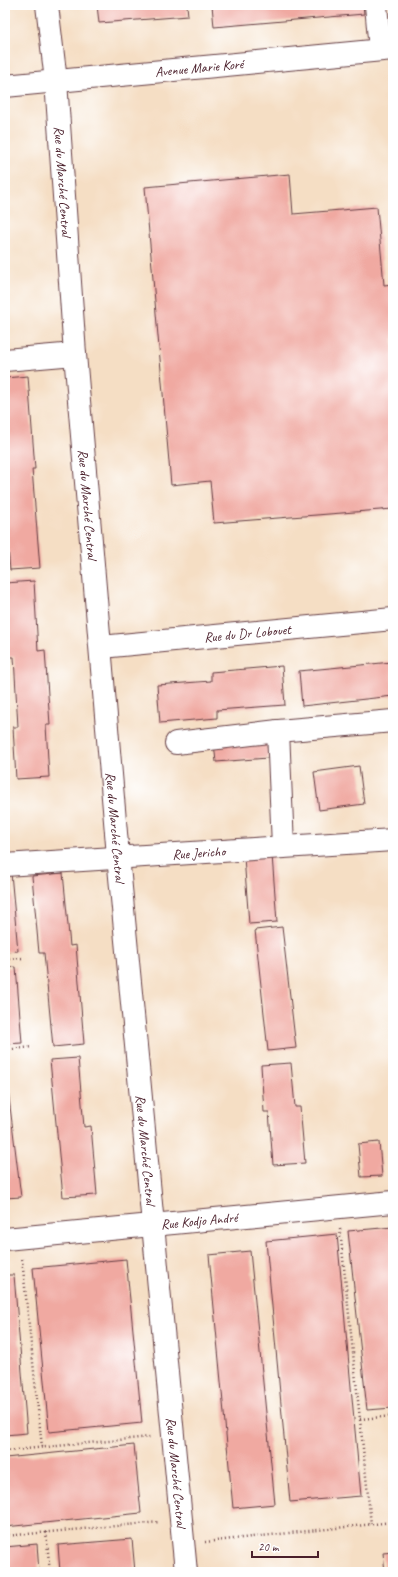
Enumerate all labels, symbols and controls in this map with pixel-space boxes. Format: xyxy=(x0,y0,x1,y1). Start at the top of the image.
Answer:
street label: Avenue Marie Koré xyxy=(154,55,246,80)
street label: Rue du Marché Central xyxy=(51,126,75,240)
street label: Rue du Marché Central xyxy=(75,449,101,563)
street label: Rue du Dr Lobouet xyxy=(203,620,293,646)
street label: Rue du Marché Central xyxy=(102,771,129,886)
street label: Rue Jericho xyxy=(172,842,228,863)
street label: Rue du Marché Central xyxy=(132,1094,160,1208)
street label: Rue Kodjo André xyxy=(160,1208,241,1233)
street label: Rue du Marché Central xyxy=(163,1416,190,1531)
scale bar xyxy=(252,1533,318,1559)
text: 20 m xyxy=(258,1539,280,1555)

